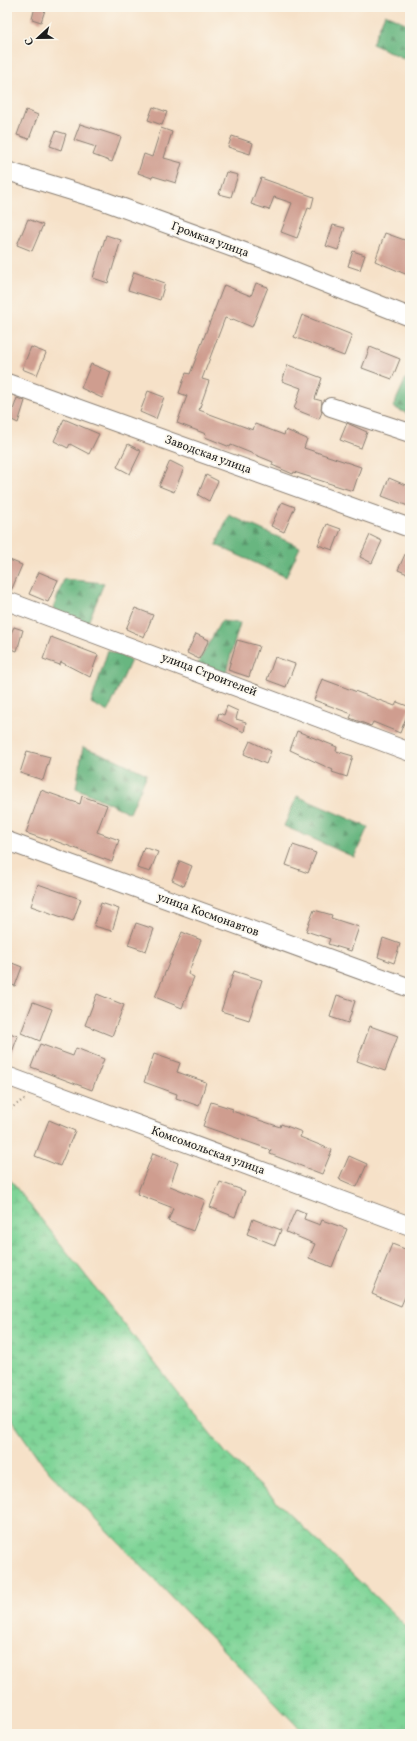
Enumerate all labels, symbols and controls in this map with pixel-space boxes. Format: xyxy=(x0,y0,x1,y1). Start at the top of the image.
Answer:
north arrow xyxy=(18,18,58,58)
text: С xyxy=(22,35,38,47)
street label: Громкая улица xyxy=(169,219,251,261)
street label: Заводская улица xyxy=(162,432,254,478)
street label: улица Строителей xyxy=(159,649,259,701)
street label: улица Космонавтов xyxy=(155,889,261,941)
street label: Комсомольская улица xyxy=(149,1123,267,1179)

